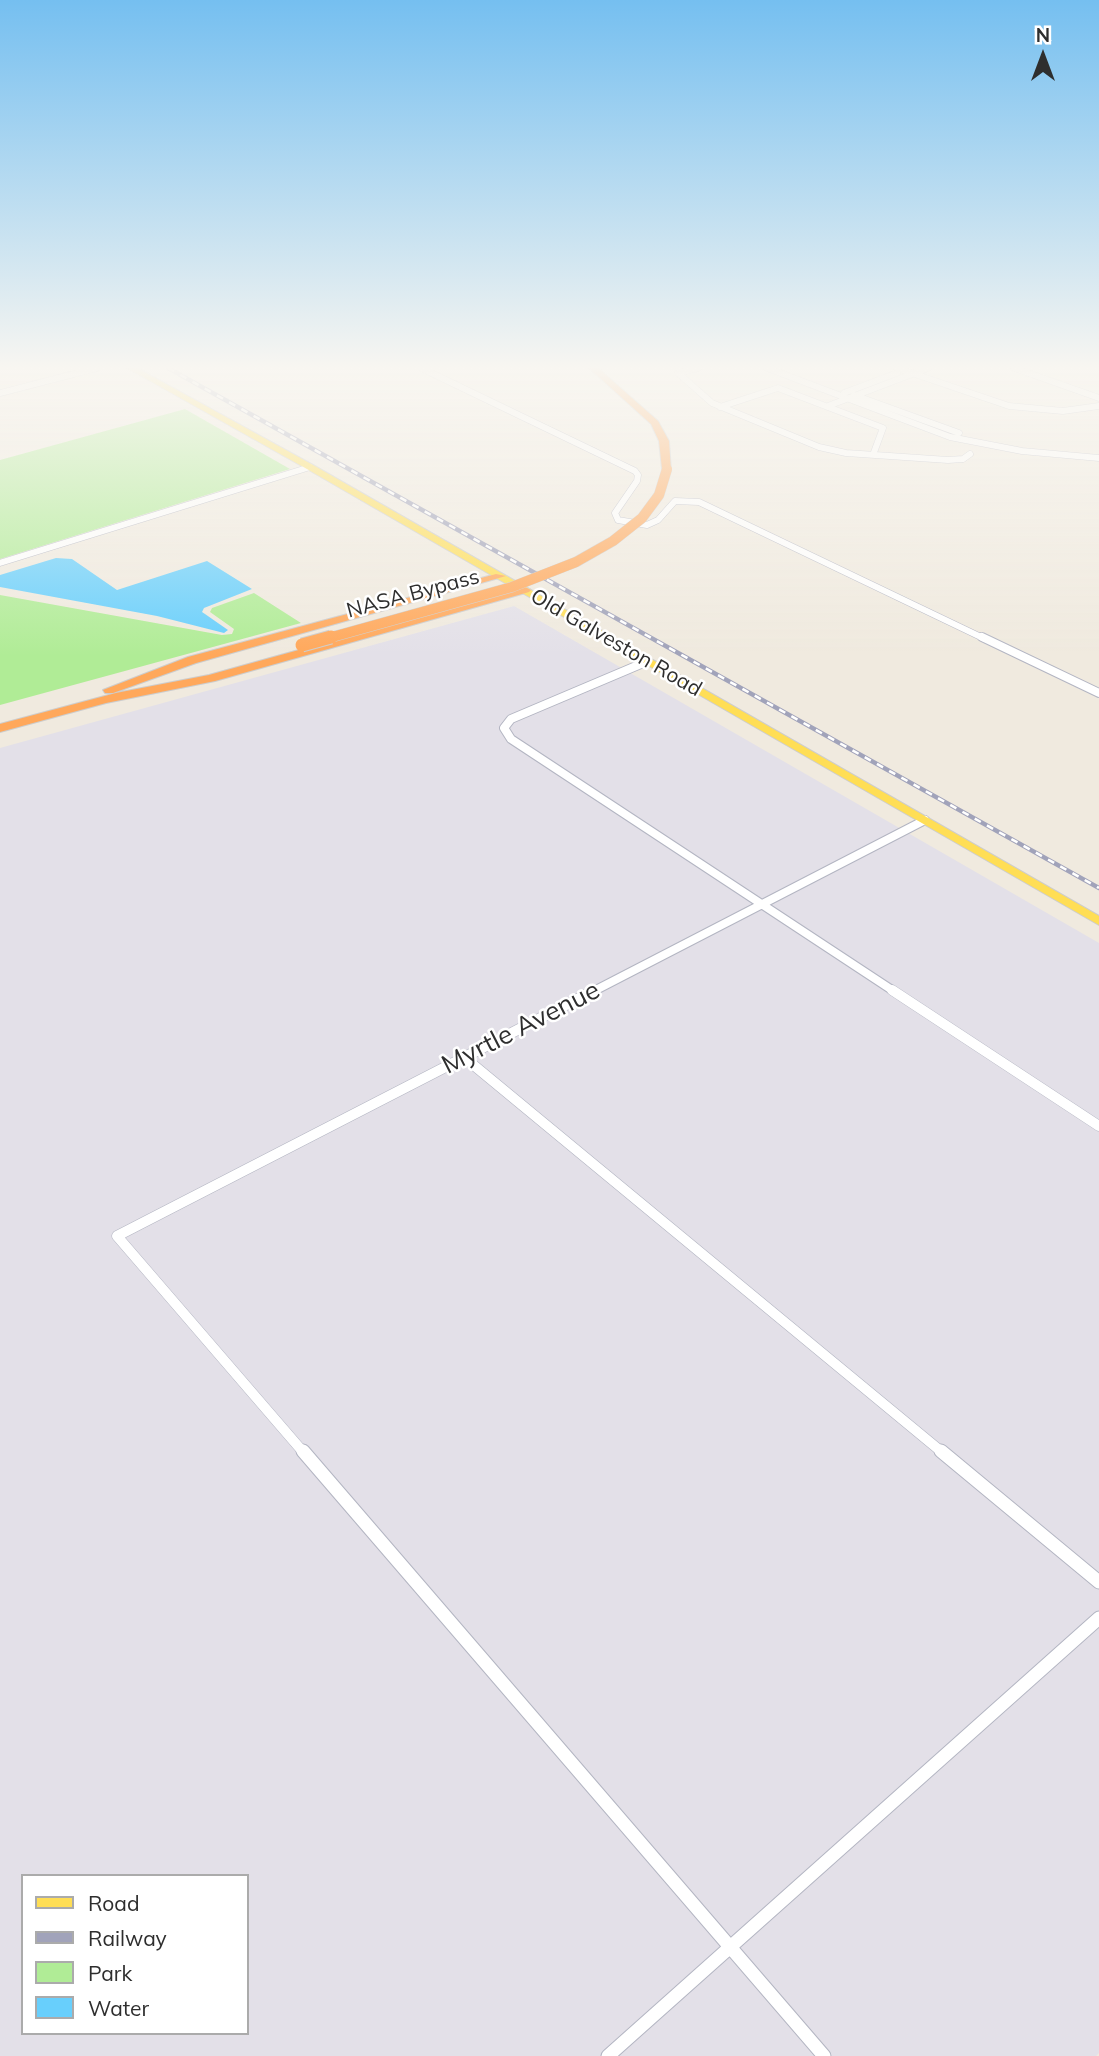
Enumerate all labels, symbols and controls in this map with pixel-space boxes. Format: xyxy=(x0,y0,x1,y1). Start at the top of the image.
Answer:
north arrow xyxy=(1008,21,1078,91)
text: N xyxy=(1036,23,1050,47)
street label: NASA Bypass xyxy=(344,564,482,624)
street label: Old Galveston Road xyxy=(526,584,706,702)
street label: Myrtle Avenue xyxy=(437,975,605,1081)
legend xyxy=(21,1874,248,2035)
text: Road xyxy=(88,1890,139,1916)
text: Railway xyxy=(88,1925,167,1951)
text: Park xyxy=(88,1960,132,1986)
text: Water xyxy=(88,1995,149,2021)

